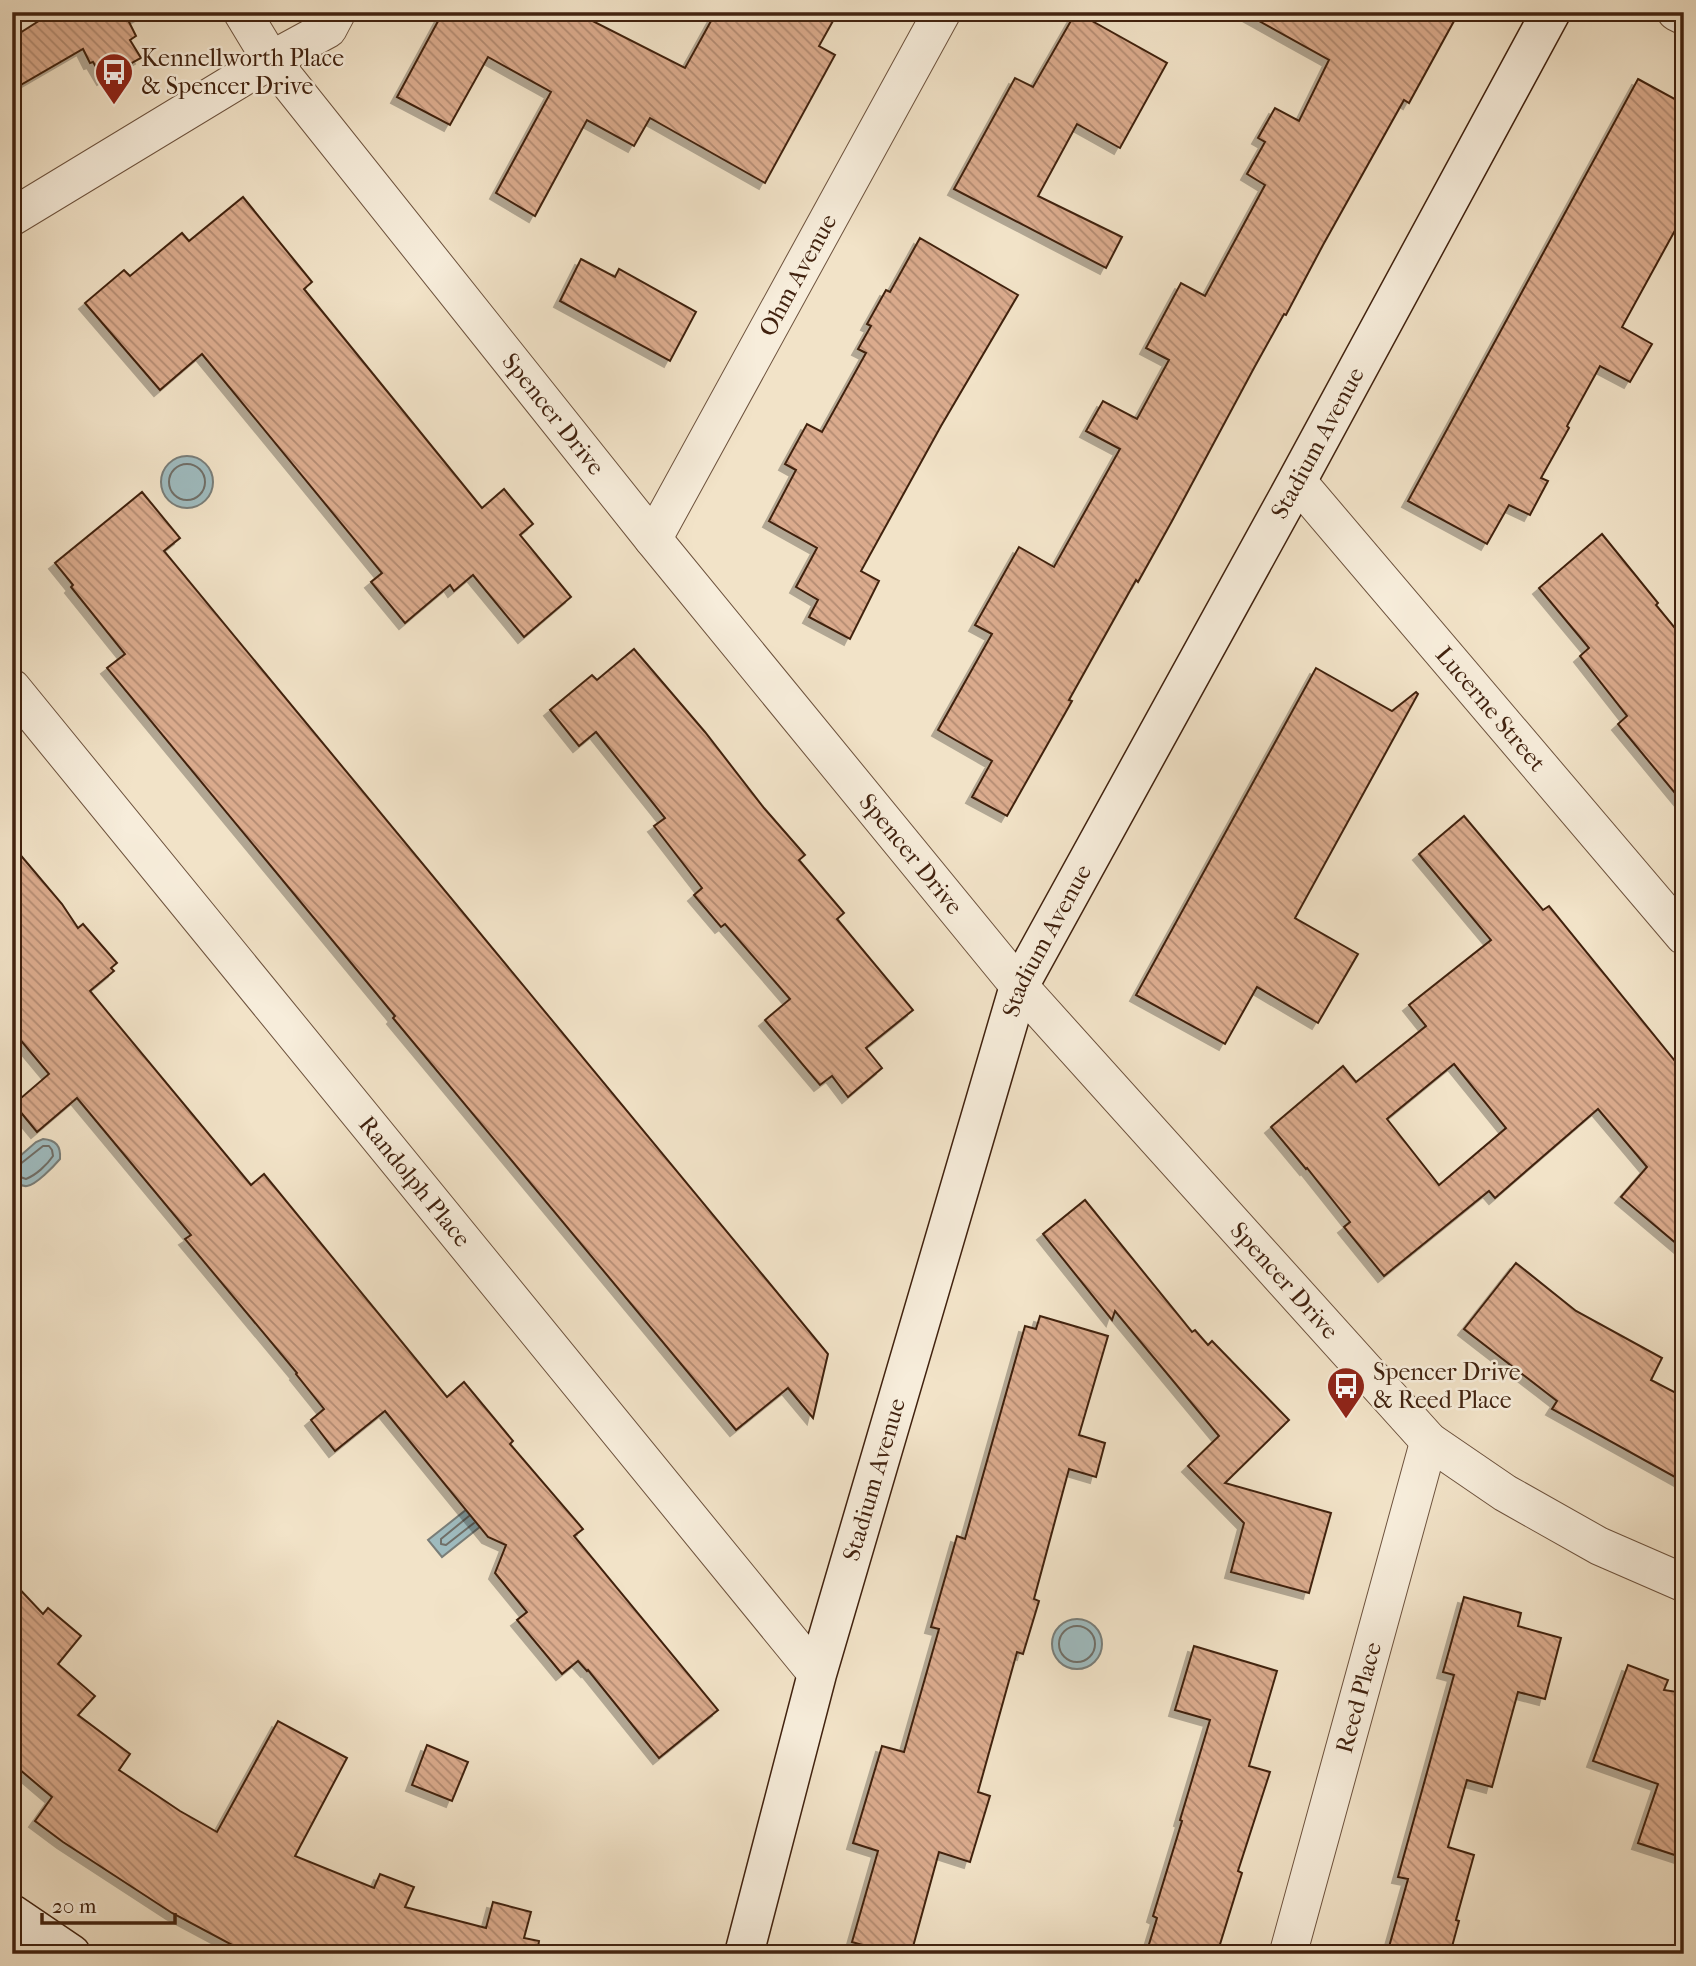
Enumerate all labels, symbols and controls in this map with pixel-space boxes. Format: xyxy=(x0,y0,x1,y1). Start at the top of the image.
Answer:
place label: Kennellworth Place & Spencer Drive xyxy=(141,44,344,100)
bus stop icon: Kennellworth Place & Spencer Drive xyxy=(93,51,135,106)
street label: Ohm Avenue xyxy=(753,209,843,341)
street label: Spencer Drive xyxy=(496,348,610,481)
street label: Stadium Avenue xyxy=(1265,362,1370,524)
street label: Lucerne Street xyxy=(1430,641,1552,777)
street label: Spencer Drive xyxy=(853,788,969,920)
street label: Stadium Avenue xyxy=(997,859,1097,1020)
street label: Randolph Place xyxy=(353,1110,477,1253)
street label: Spencer Drive xyxy=(1225,1216,1344,1345)
place label: Spencer Drive & Reed Place xyxy=(1373,1358,1521,1414)
bus stop icon: Spencer Drive & Reed Place xyxy=(1325,1365,1367,1420)
street label: Stadium Avenue xyxy=(837,1395,911,1564)
street label: Reed Place xyxy=(1330,1639,1387,1756)
scale bar xyxy=(42,1882,175,1926)
text: 20 m xyxy=(52,1894,97,1918)

